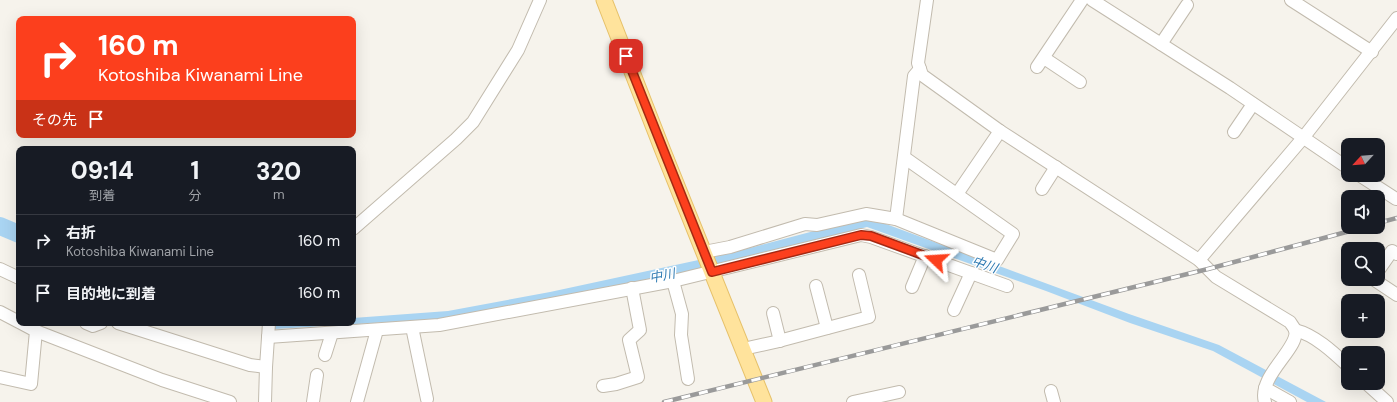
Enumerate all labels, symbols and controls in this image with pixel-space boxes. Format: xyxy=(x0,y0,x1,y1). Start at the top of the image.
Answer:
text: 160 m xyxy=(98,27,179,64)
icon: right xyxy=(32,32,84,84)
pin xyxy=(609,39,643,73)
icon: arrive xyxy=(615,45,637,67)
text: Kotoshiba Kiwanami Line xyxy=(98,63,303,87)
icon: arrive xyxy=(85,108,107,130)
text: その先 xyxy=(32,110,77,130)
north arrow xyxy=(1341,138,1385,182)
map controls xyxy=(1341,138,1385,390)
text: 09:14 xyxy=(71,155,134,186)
text: 1 xyxy=(190,155,199,186)
text: 320 xyxy=(256,156,301,187)
text: m xyxy=(273,186,284,203)
text: 到着 xyxy=(89,187,115,204)
text: 分 xyxy=(188,187,201,204)
button: sound xyxy=(1341,190,1385,234)
text: 右折 xyxy=(66,223,96,243)
icon: right xyxy=(32,230,54,252)
text: 160 m xyxy=(298,231,340,251)
position arrow xyxy=(915,239,957,281)
button: search xyxy=(1341,242,1385,286)
text: Kotoshiba Kiwanami Line xyxy=(66,243,214,260)
water label: 中川 xyxy=(970,252,1002,277)
water label: 中川 xyxy=(648,264,678,286)
icon: arrive xyxy=(32,282,54,304)
text: 160 m xyxy=(298,283,340,303)
text: 目的地に到着 xyxy=(66,284,156,304)
button: + xyxy=(1341,294,1385,338)
button: − xyxy=(1341,346,1385,390)

